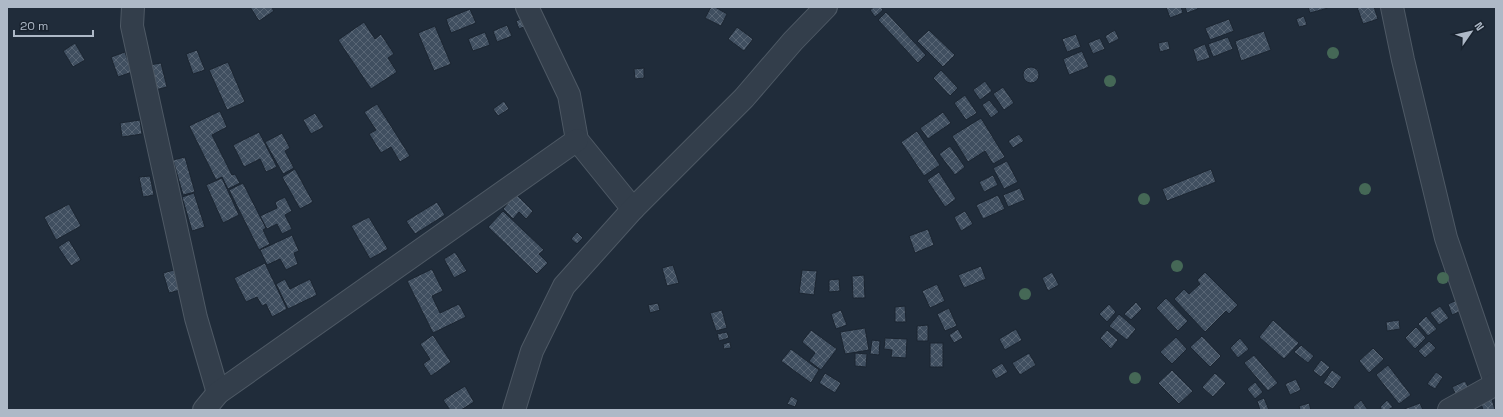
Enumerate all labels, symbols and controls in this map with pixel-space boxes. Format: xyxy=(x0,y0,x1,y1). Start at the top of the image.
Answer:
scale bar xyxy=(14,12,93,38)
north arrow xyxy=(1451,12,1491,52)
text: 20 m xyxy=(20,18,48,34)
text: N xyxy=(1471,19,1487,33)

